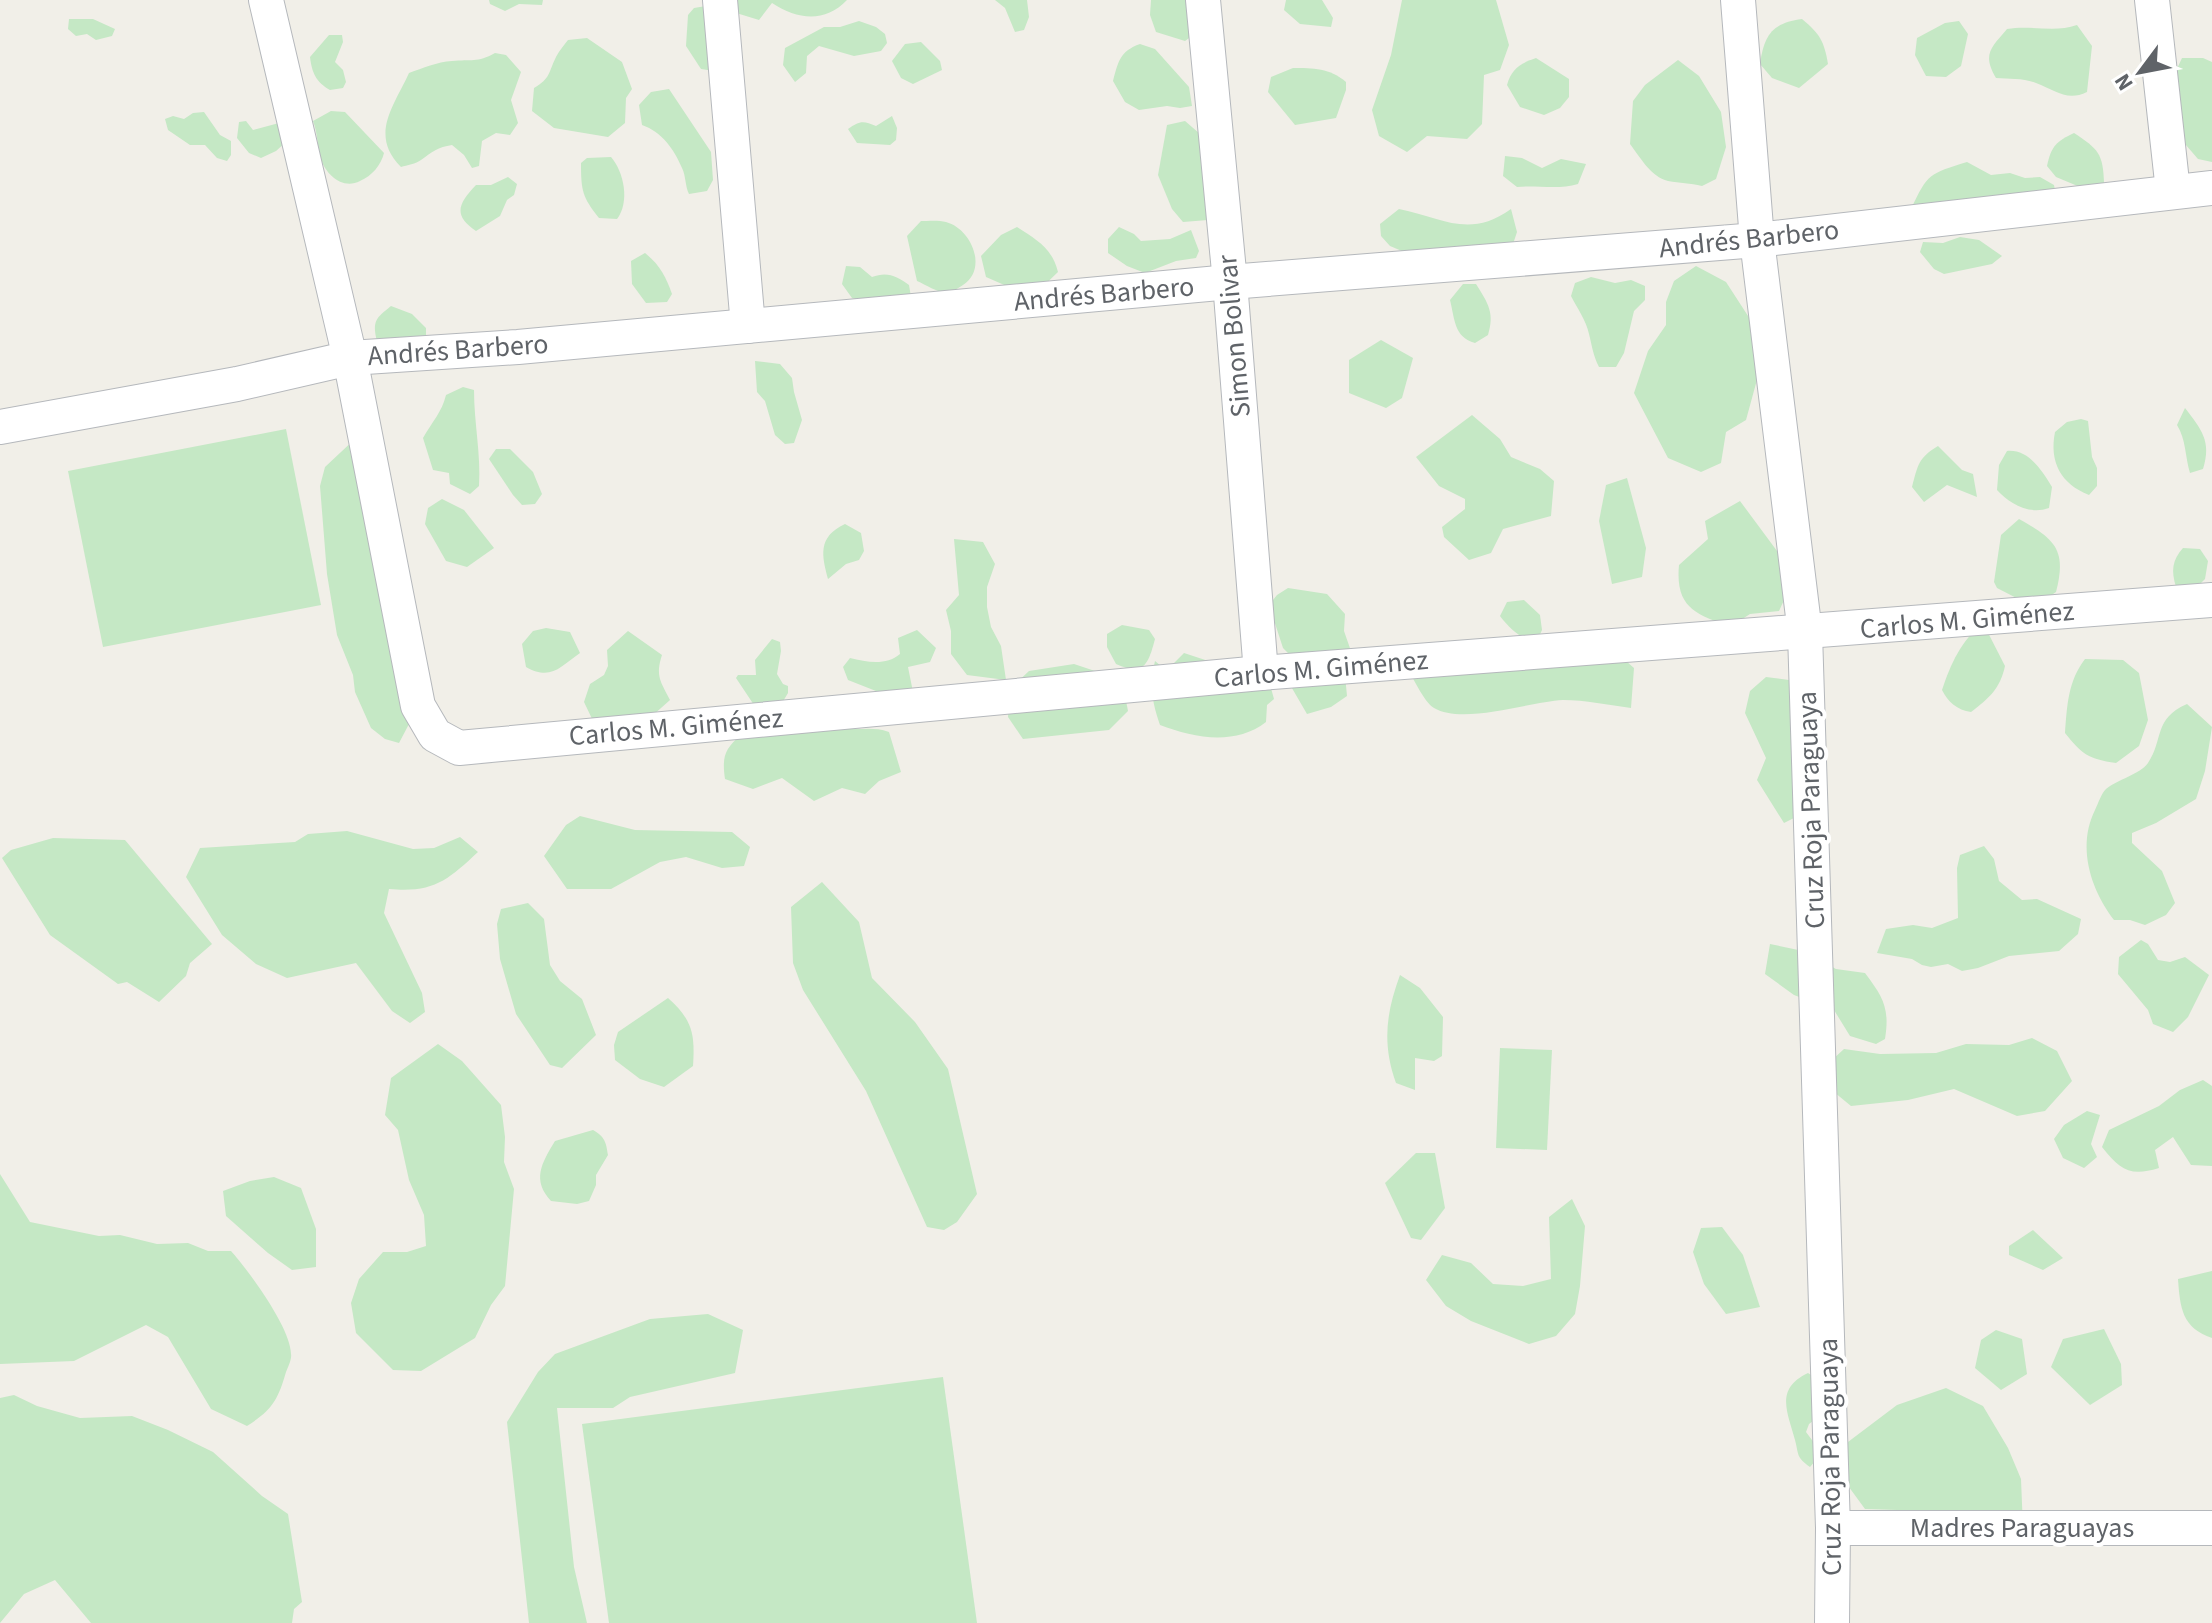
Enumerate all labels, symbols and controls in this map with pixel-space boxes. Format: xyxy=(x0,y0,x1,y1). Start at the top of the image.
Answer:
north arrow xyxy=(2100,32,2180,112)
text: N xyxy=(2106,67,2141,97)
street label: Andrés Barbero xyxy=(1657,210,1841,268)
street label: Simon Bolivar xyxy=(1207,253,1261,419)
street label: Andrés Barbero xyxy=(1012,266,1196,322)
street label: Andrés Barbero xyxy=(366,324,550,376)
street label: Carlos M. Giménez xyxy=(1858,591,2076,649)
street label: Carlos M. Giménez xyxy=(1212,640,1430,698)
street label: Cruz Roja Paraguaya xyxy=(1787,690,1835,930)
street label: Carlos M. Giménez xyxy=(567,698,785,756)
street label: Cruz Roja Paraguaya xyxy=(1808,1338,1852,1576)
street label: Madres Paraguayas xyxy=(1910,1508,2134,1548)

